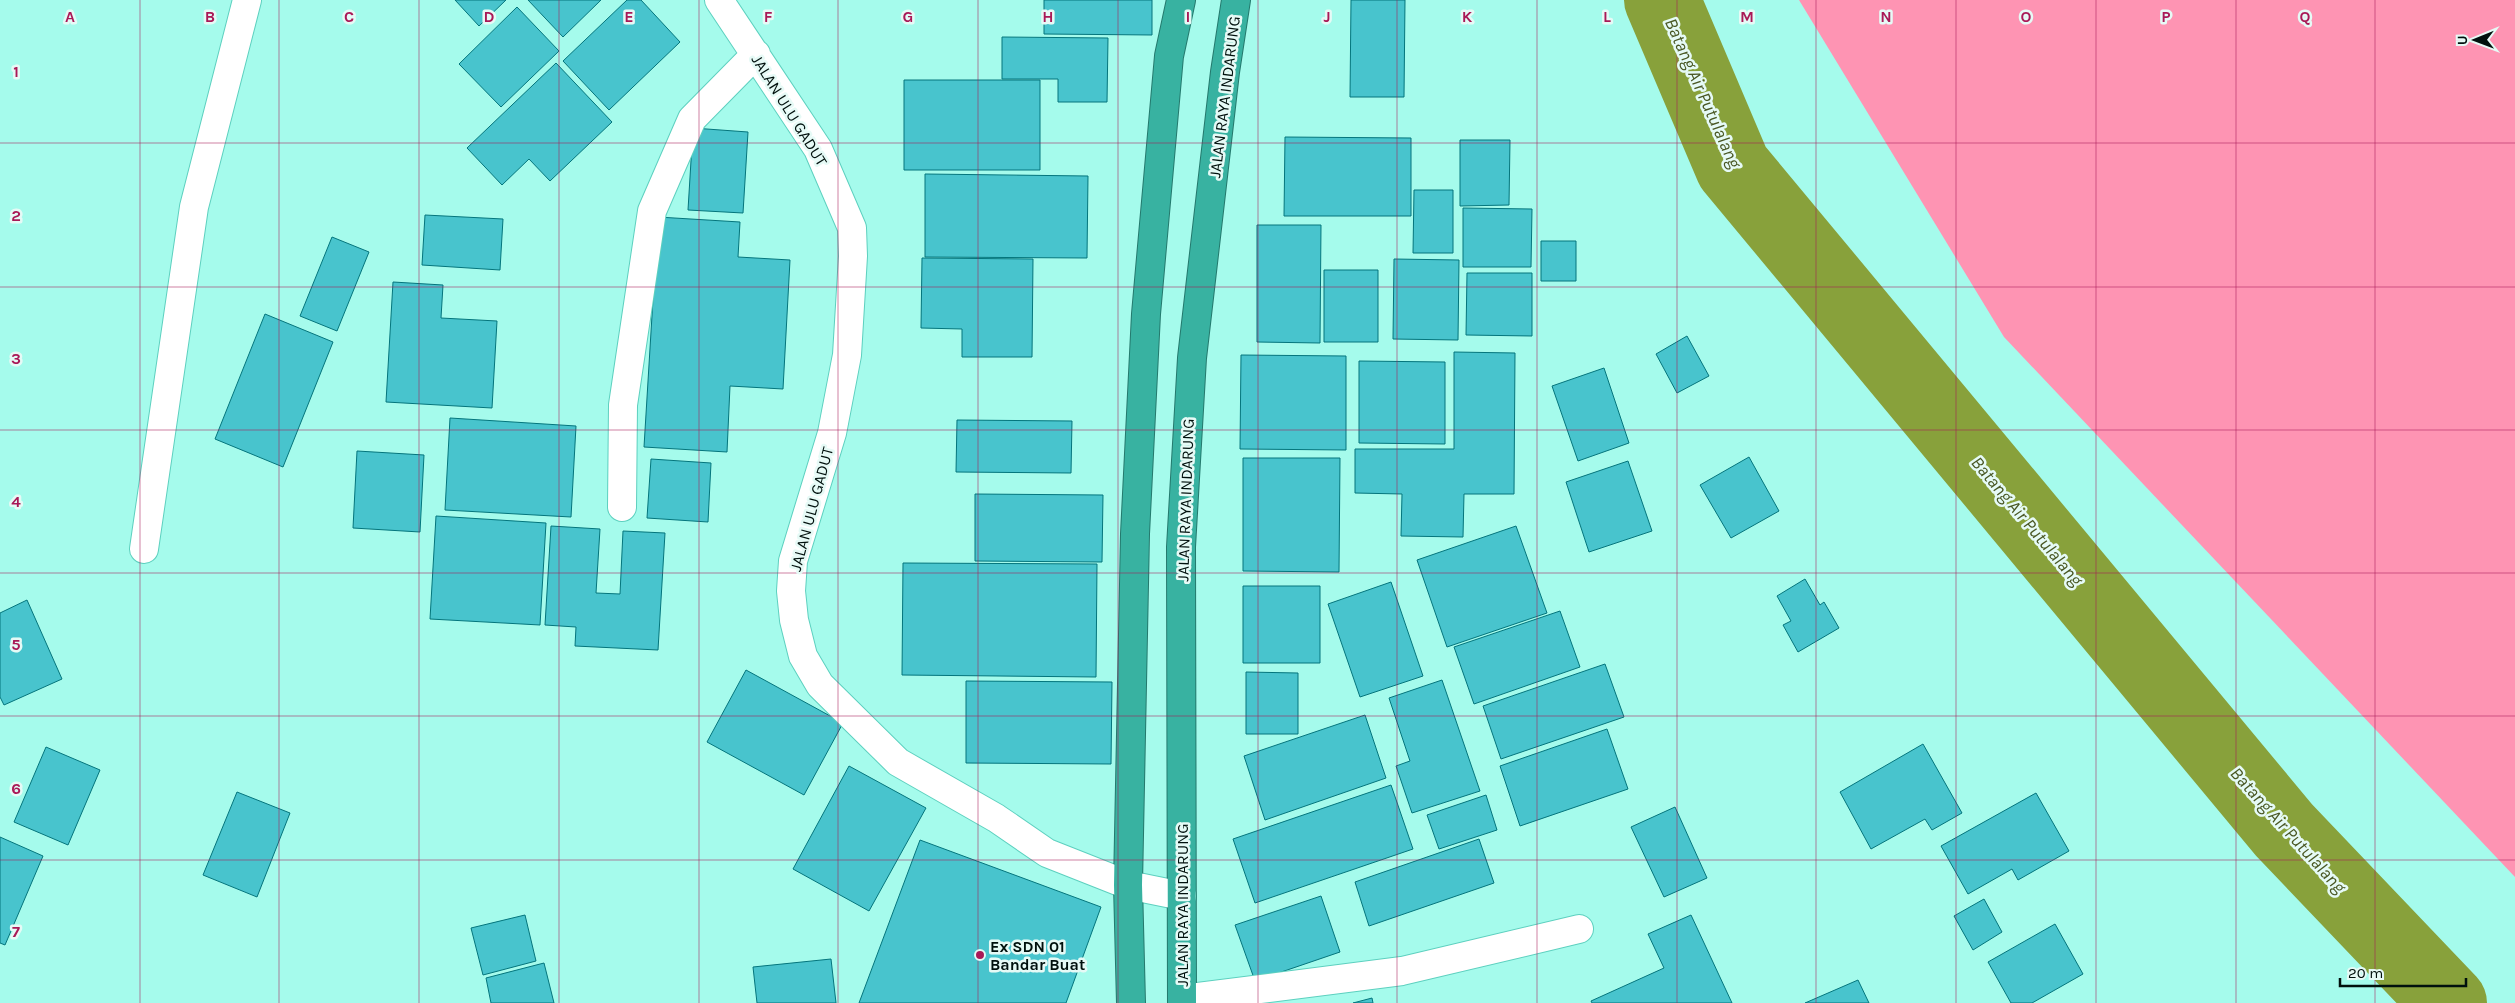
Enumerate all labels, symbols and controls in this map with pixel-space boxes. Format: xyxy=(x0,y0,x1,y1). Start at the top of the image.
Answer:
text: A xyxy=(65,7,75,26)
text: B xyxy=(205,7,215,26)
text: C xyxy=(344,7,354,26)
text: D xyxy=(484,7,495,26)
text: E xyxy=(624,7,634,26)
text: F xyxy=(764,7,773,26)
text: G xyxy=(903,7,913,26)
text: H xyxy=(1042,7,1054,26)
text: I xyxy=(1186,7,1190,26)
text: J xyxy=(1323,7,1331,26)
text: K xyxy=(1462,7,1473,26)
text: L xyxy=(1603,7,1611,26)
text: M xyxy=(1740,7,1754,26)
text: N xyxy=(1880,7,1892,26)
text: O xyxy=(2021,7,2032,26)
text: P xyxy=(2161,7,2171,26)
text: Q xyxy=(2300,7,2311,26)
water label: Batang Air Putulalang xyxy=(1660,14,1746,172)
street label: JALAN RAYA INDARUNG xyxy=(1205,15,1244,179)
north arrow xyxy=(2450,15,2500,65)
text: U xyxy=(2454,35,2471,45)
street label: JALAN ULU GADUT xyxy=(748,51,831,169)
text: 1 xyxy=(13,62,19,81)
text: 2 xyxy=(11,206,21,225)
text: 3 xyxy=(11,349,21,368)
street label: JALAN RAYA INDARUNG xyxy=(1173,418,1198,582)
street label: JALAN ULU GADUT xyxy=(786,445,837,573)
water label: Batang Air Putulalang xyxy=(1966,452,2088,591)
text: 4 xyxy=(11,492,21,511)
text: 5 xyxy=(11,635,21,654)
water label: Batang Air Putulalang xyxy=(2226,762,2351,898)
text: 6 xyxy=(11,779,21,798)
street label: JALAN RAYA INDARUNG xyxy=(1173,824,1192,986)
text: 7 xyxy=(12,922,20,941)
place label: Ex SDN 01 Bandar Buat xyxy=(990,937,1085,974)
marker: Ex SDN 01 Bandar Buat xyxy=(974,949,986,961)
scale bar xyxy=(2340,956,2466,988)
text: 20 m xyxy=(2348,964,2383,982)

